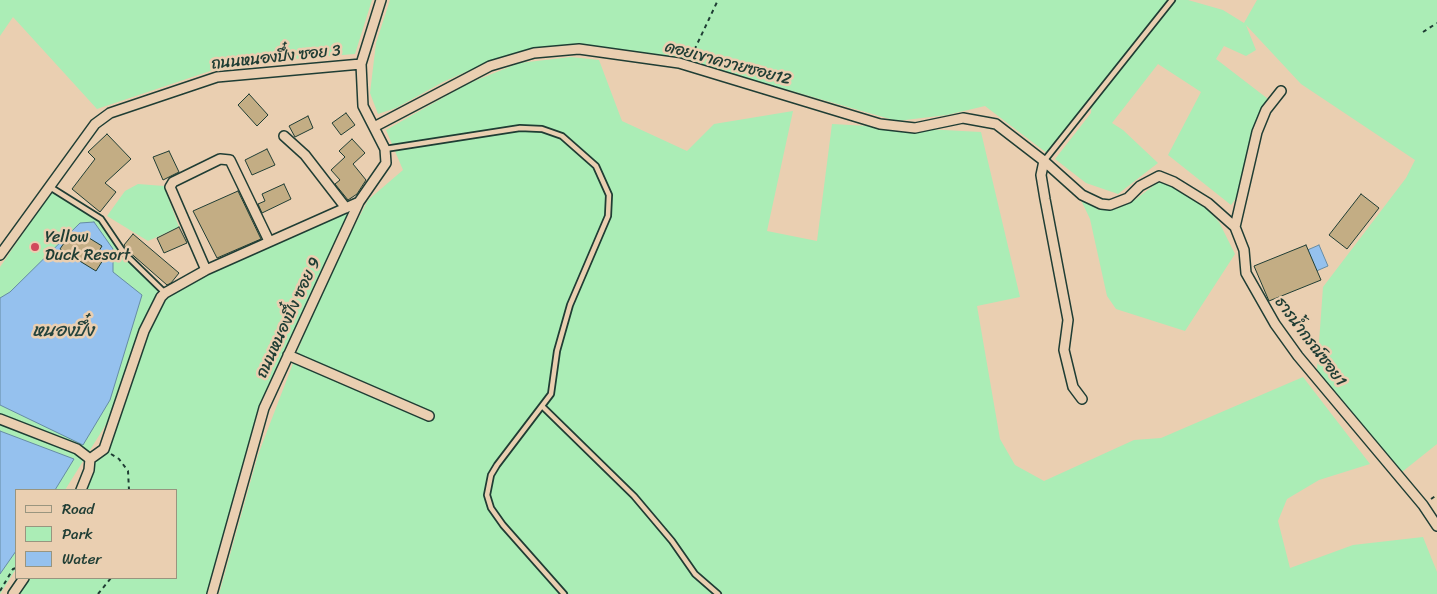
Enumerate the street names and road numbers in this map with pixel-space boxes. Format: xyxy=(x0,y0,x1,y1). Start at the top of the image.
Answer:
street label: ดอยเขาควายซอย12 xyxy=(663,38,793,90)
street label: ถนนหนองปึ๋ง ซอย 3 xyxy=(210,42,342,74)
street label: ถนนหนองปึ๋ง ซอย 9 xyxy=(253,255,325,381)
street label: ธารน้ำกรณ์ซอย1 xyxy=(1270,293,1350,391)

